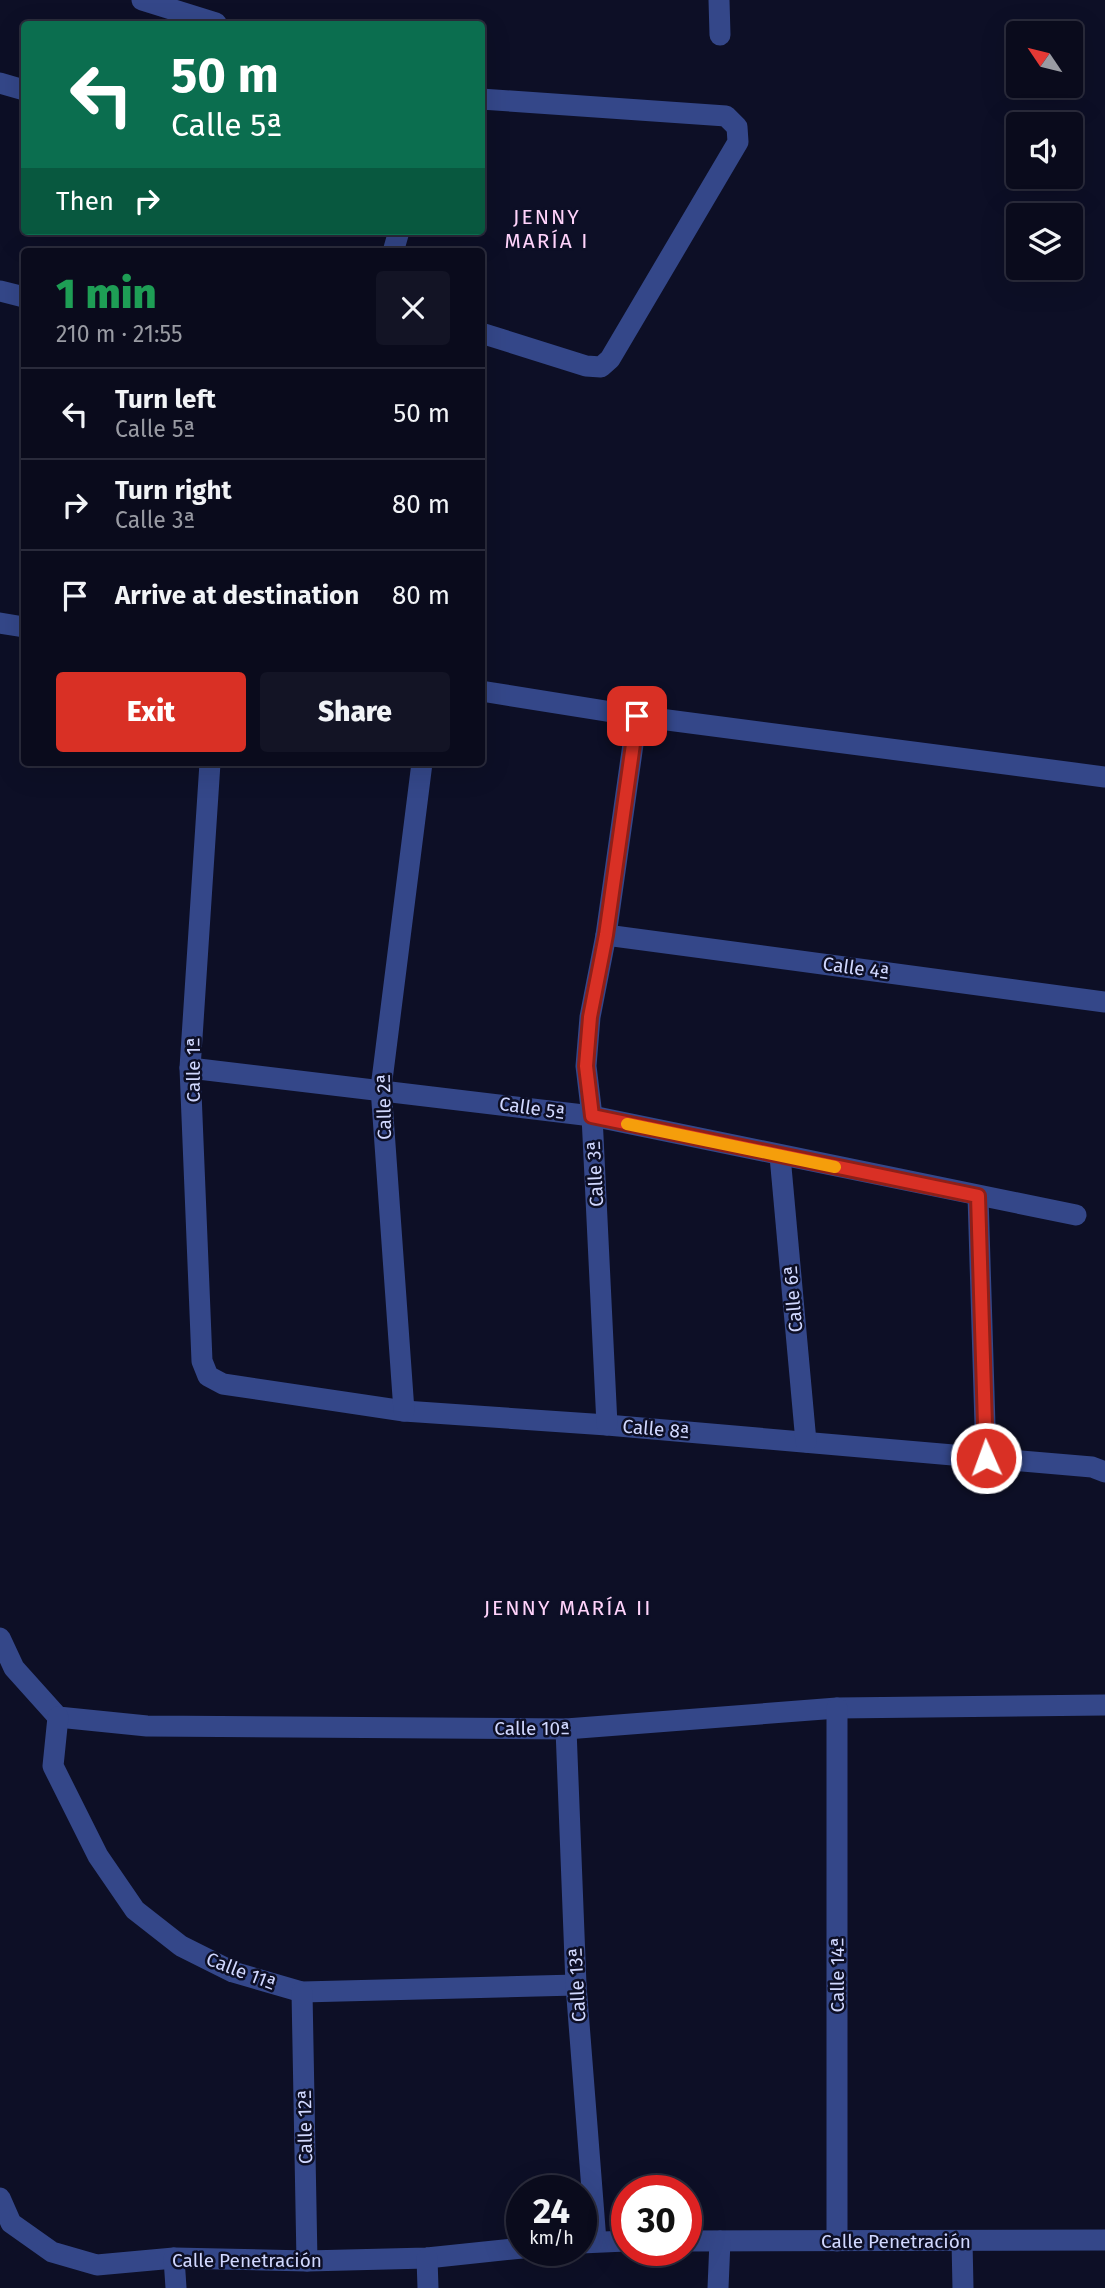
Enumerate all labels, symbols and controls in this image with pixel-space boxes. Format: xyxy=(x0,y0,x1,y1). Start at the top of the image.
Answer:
north arrow xyxy=(1006,21,1083,98)
map controls xyxy=(1006,21,1083,280)
text: 50 m xyxy=(171,46,279,105)
icon: left xyxy=(56,49,147,140)
text: Calle 5ª xyxy=(171,106,282,144)
button: sound xyxy=(1006,112,1083,189)
icon: right xyxy=(128,182,166,220)
text: Then xyxy=(56,186,114,217)
button: layers xyxy=(1006,203,1083,280)
district label: JENNY MARÍA I xyxy=(504,204,590,254)
text: 1 min xyxy=(56,269,157,319)
button: close xyxy=(376,271,450,345)
text: 210 m · 21:55 xyxy=(56,320,182,348)
text: Turn left xyxy=(115,384,216,415)
icon: left xyxy=(56,395,94,433)
text: 50 m xyxy=(393,398,450,429)
text: Calle 5ª xyxy=(115,415,195,443)
text: Turn right xyxy=(115,475,232,506)
icon: right xyxy=(56,486,94,524)
text: 80 m xyxy=(392,489,450,520)
text: Calle 3ª xyxy=(115,506,195,534)
icon: arrive xyxy=(56,577,94,615)
text: Arrive at destination xyxy=(115,580,359,611)
text: 80 m xyxy=(392,580,450,611)
button: Exit xyxy=(56,672,246,752)
button: Share xyxy=(260,672,450,752)
pin xyxy=(607,686,667,746)
icon: arrive xyxy=(618,697,656,735)
street label: Calle 4ª xyxy=(821,952,891,984)
street label: Calle 1ª xyxy=(182,1038,205,1102)
street label: Calle 2ª xyxy=(372,1074,396,1140)
street label: Calle 5ª xyxy=(498,1092,566,1124)
street label: Calle 3ª xyxy=(582,1140,608,1208)
street label: Calle 6ª xyxy=(779,1265,807,1333)
street label: Calle 8ª xyxy=(622,1415,690,1443)
position arrow xyxy=(949,1421,1023,1495)
district label: JENNY MARÍA II xyxy=(484,1595,652,1621)
street label: Calle 10ª xyxy=(494,1717,570,1740)
street label: Calle 14ª xyxy=(826,1938,849,2012)
street label: Calle 11ª xyxy=(203,1947,279,1995)
street label: Calle 13ª xyxy=(564,1947,590,2023)
street label: Calle 12ª xyxy=(293,2090,317,2164)
speed limit sign: 30 xyxy=(611,2175,702,2266)
text: 24 xyxy=(533,2190,570,2232)
text: km/h xyxy=(529,2227,574,2249)
street label: Calle Penetración xyxy=(821,2230,971,2253)
street label: Calle Penetración xyxy=(172,2249,322,2272)

